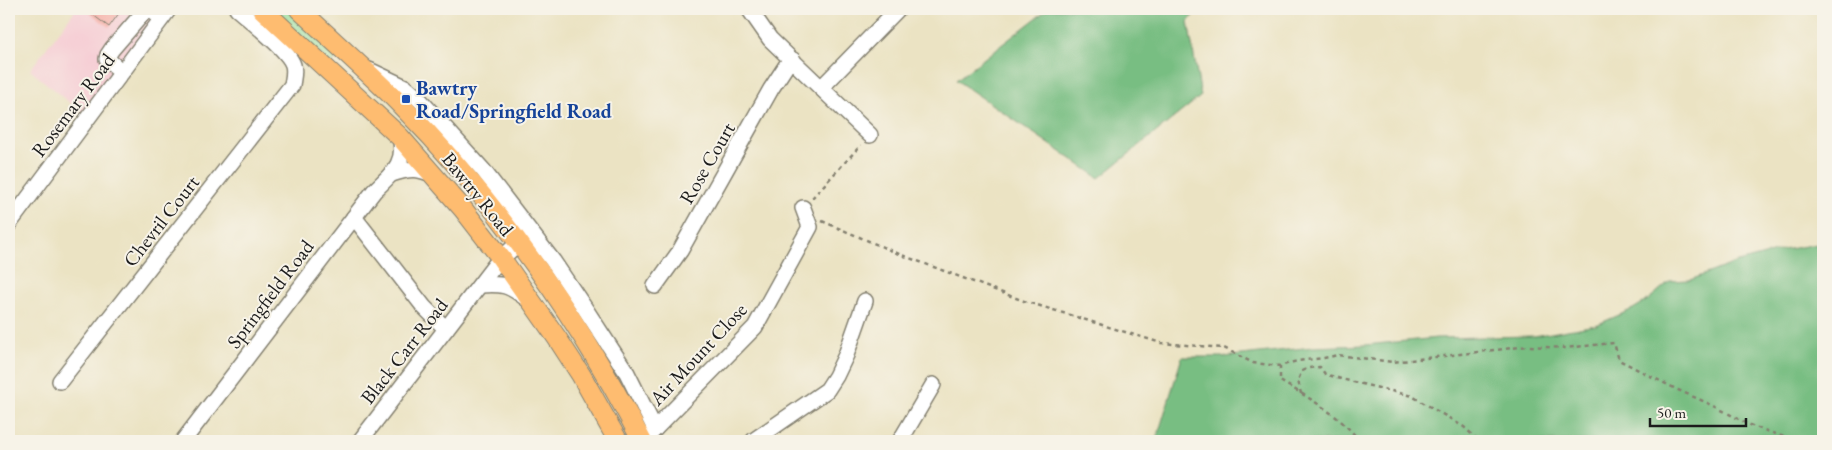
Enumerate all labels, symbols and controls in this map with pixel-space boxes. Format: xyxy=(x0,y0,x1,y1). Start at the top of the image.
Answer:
street label: Rosemary Road xyxy=(26,47,121,162)
place label: Bawtry Road/Springfield Road xyxy=(416,75,612,124)
marker: Bawtry Road/Springfield Road xyxy=(400,93,412,105)
street label: Rose Court xyxy=(673,117,741,208)
street label: Bawtry Road xyxy=(436,147,520,242)
street label: Chevril Court xyxy=(117,169,205,272)
street label: Springfield Road xyxy=(221,234,320,354)
street label: Black Carr Road xyxy=(355,292,454,409)
street label: Air Mount Close xyxy=(643,297,752,412)
scale bar xyxy=(1650,395,1746,427)
text: 50 m xyxy=(1657,403,1686,422)

